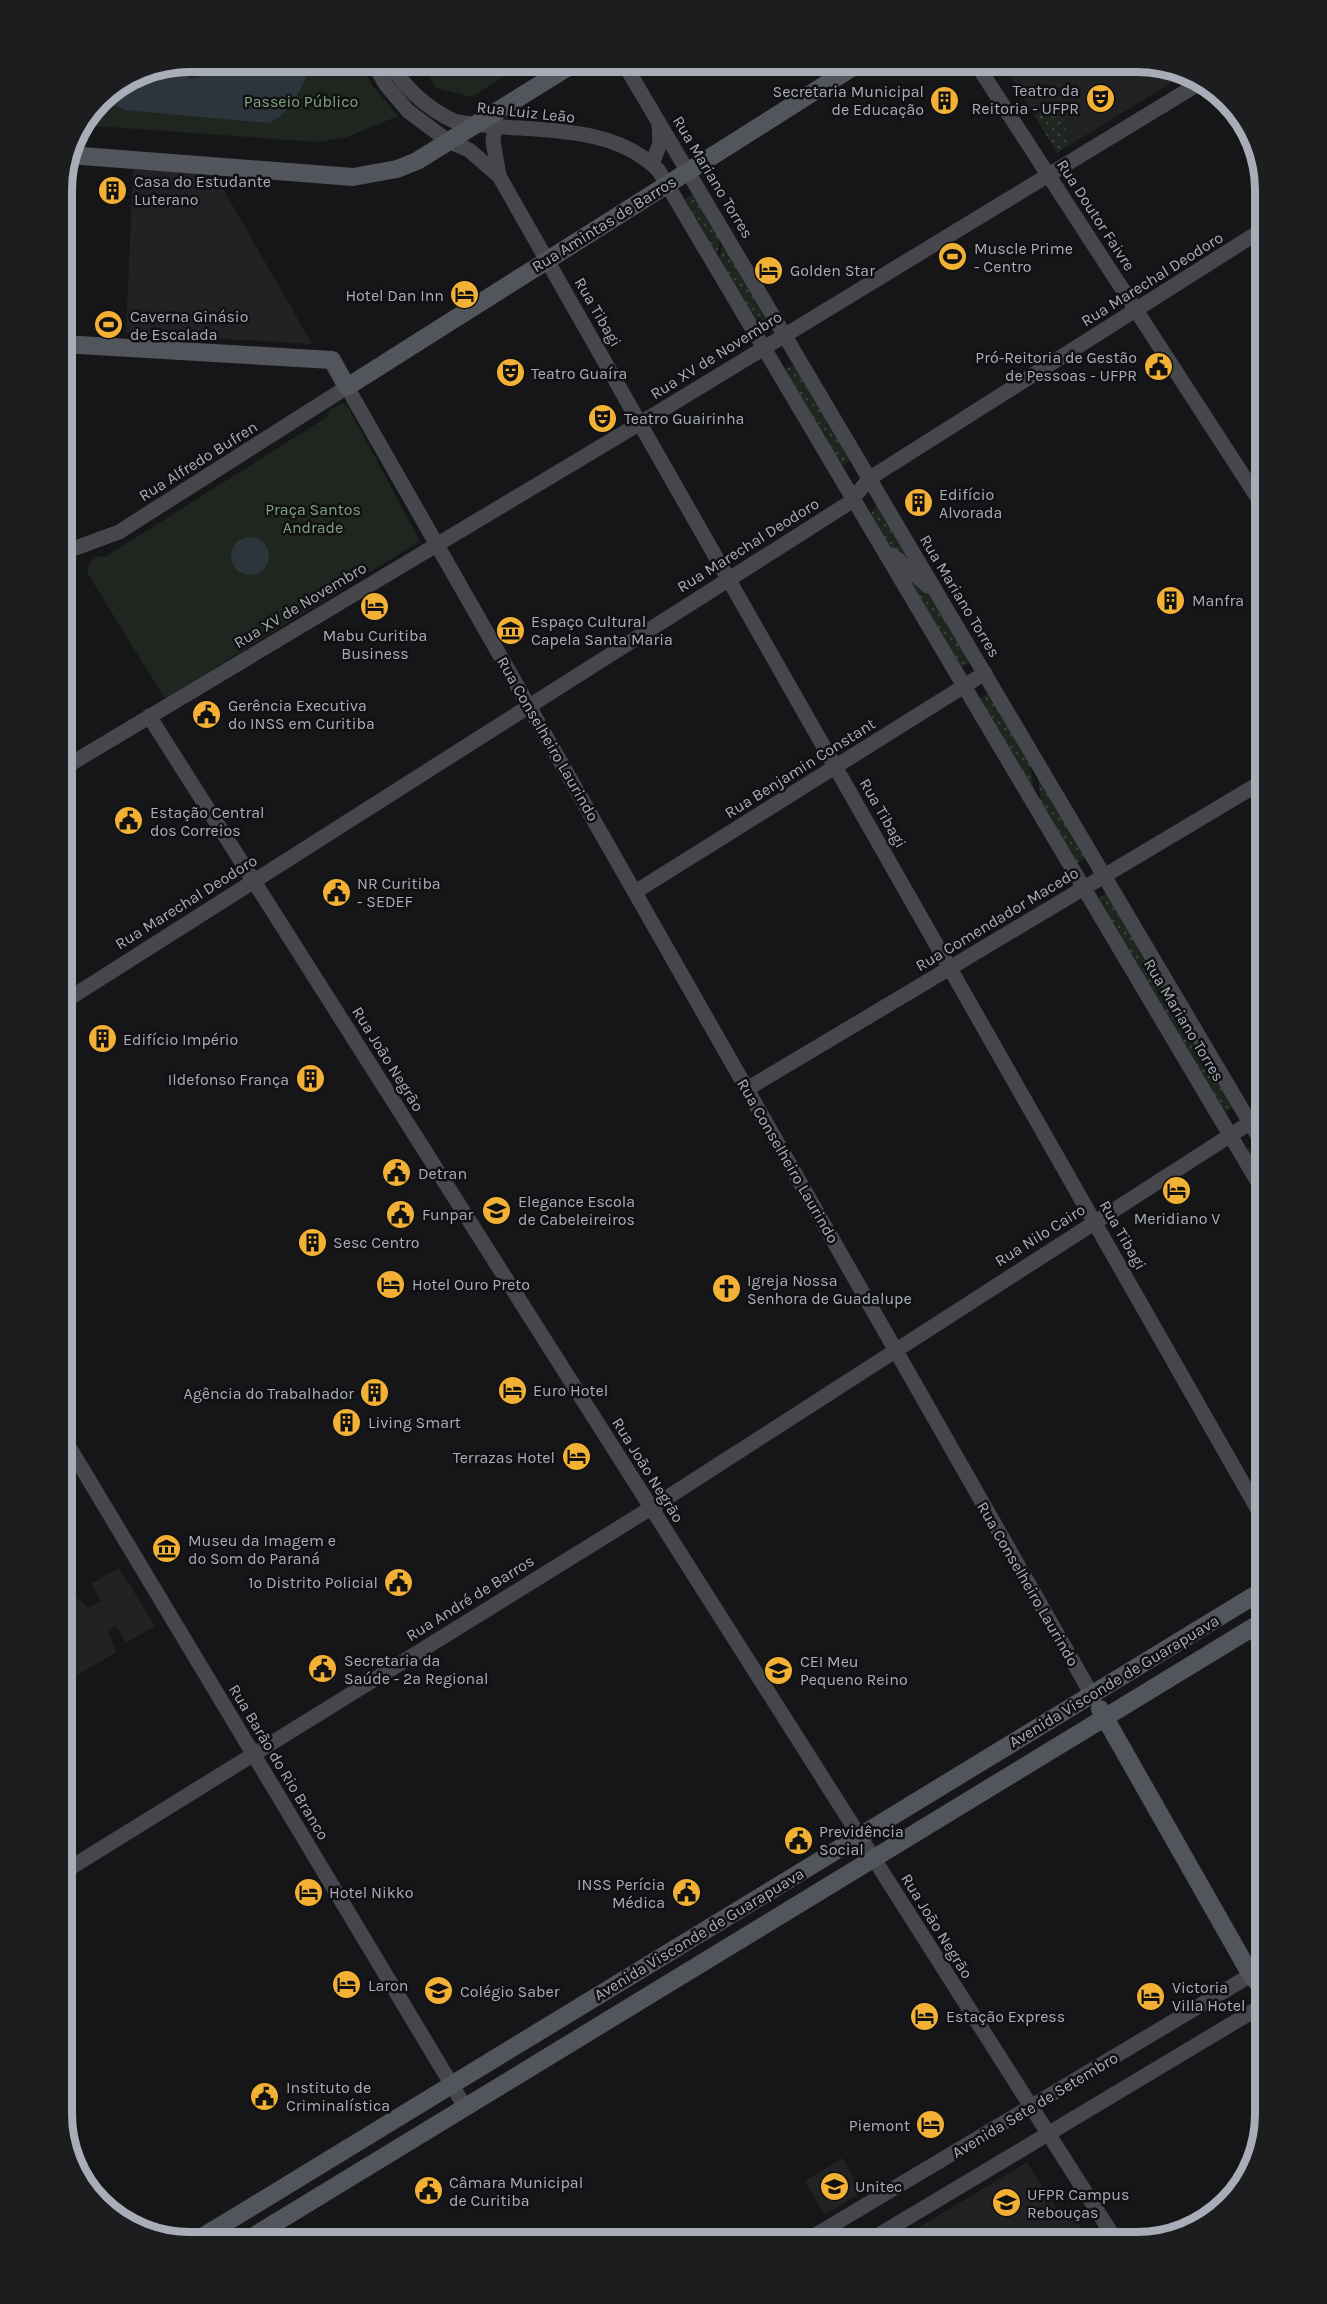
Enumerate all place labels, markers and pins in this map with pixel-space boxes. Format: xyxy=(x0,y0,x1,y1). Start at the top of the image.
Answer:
place label: Teatro da Reitoria - UFPR xyxy=(971,81,1079,118)
place label: Secretaria Municipal de Educação xyxy=(773,82,924,119)
theatre icon: Teatro da Reitoria - UFPR xyxy=(1084,83,1116,115)
building icon: Secretaria Municipal de Educação xyxy=(929,84,961,116)
place label: Casa do Estudante Luterano xyxy=(134,172,271,209)
building icon: Casa do Estudante Luterano xyxy=(97,174,129,206)
place label: Muscle Prime - Centro xyxy=(974,239,1073,276)
sports icon: Muscle Prime - Centro xyxy=(937,241,969,273)
hotel icon: Golden Star xyxy=(753,254,785,286)
place label: Golden Star xyxy=(790,261,875,280)
hotel icon: Hotel Dan Inn xyxy=(449,279,481,311)
place label: Hotel Dan Inn xyxy=(345,286,444,305)
place label: Caverna Ginásio de Escalada xyxy=(130,307,248,344)
sports icon: Caverna Ginásio de Escalada xyxy=(93,309,125,341)
place label: Pró-Reitoria de Gestão de Pessoas - UFPR xyxy=(975,348,1137,385)
public building icon: Pró-Reitoria de Gestão de Pessoas - UFPR xyxy=(1142,350,1174,382)
theatre icon: Teatro Guaíra xyxy=(494,357,526,389)
place label: Teatro Guaíra xyxy=(531,364,627,383)
theatre icon: Teatro Guairinha xyxy=(587,402,619,434)
place label: Teatro Guairinha xyxy=(624,409,744,428)
place label: Edifício Alvorada xyxy=(939,485,1002,522)
building icon: Edifício Alvorada xyxy=(902,487,934,519)
building icon: Manfra xyxy=(1155,584,1187,616)
hotel icon: Mabu Curitiba Business xyxy=(359,591,391,623)
place label: Manfra xyxy=(1192,591,1244,610)
place label: Espaço Cultural Capela Santa Maria xyxy=(531,612,673,649)
museum icon: Espaço Cultural Capela Santa Maria xyxy=(494,614,526,646)
place label: Mabu Curitiba Business xyxy=(323,626,427,663)
place label: Gerência Executiva do INSS em Curitiba xyxy=(228,696,375,733)
public building icon: Gerência Executiva do INSS em Curitiba xyxy=(191,698,223,730)
place label: Estação Central dos Correios xyxy=(150,803,265,840)
public building icon: Estação Central dos Correios xyxy=(113,805,145,837)
place label: NR Curitiba - SEDEF xyxy=(357,874,441,911)
public building icon: NR Curitiba - SEDEF xyxy=(320,876,352,908)
building icon: Edifício Império xyxy=(86,1023,118,1055)
place label: Edifício Império xyxy=(123,1030,238,1049)
building icon: Ildefonso França xyxy=(294,1063,326,1095)
place label: Ildefonso França xyxy=(168,1070,289,1089)
public building icon: Detran xyxy=(381,1157,413,1189)
place label: Detran xyxy=(418,1164,467,1183)
hotel icon: Meridiano V xyxy=(1161,1174,1193,1206)
place label: Elegance Escola de Cabeleireiros xyxy=(518,1192,635,1229)
school or university icon: Elegance Escola de Cabeleireiros xyxy=(481,1194,513,1226)
public building icon: Funpar xyxy=(385,1198,417,1230)
place label: Funpar xyxy=(422,1205,474,1224)
place label: Meridiano V xyxy=(1134,1209,1220,1228)
building icon: Sesc Centro xyxy=(296,1226,328,1258)
place label: Sesc Centro xyxy=(333,1233,420,1252)
hotel icon: Hotel Ouro Preto xyxy=(375,1268,407,1300)
place label: Igreja Nossa Senhora de Guadalupe xyxy=(747,1271,912,1308)
church icon: Igreja Nossa Senhora de Guadalupe xyxy=(710,1273,742,1305)
place label: Hotel Ouro Preto xyxy=(412,1275,530,1294)
hotel icon: Euro Hotel xyxy=(496,1374,528,1406)
building icon: Agência do Trabalhador xyxy=(359,1377,391,1409)
place label: Euro Hotel xyxy=(533,1381,608,1400)
place label: Agência do Trabalhador xyxy=(184,1384,354,1403)
building icon: Living Smart xyxy=(331,1406,363,1438)
place label: Living Smart xyxy=(368,1413,461,1432)
hotel icon: Terrazas Hotel xyxy=(560,1441,592,1473)
place label: Terrazas Hotel xyxy=(453,1448,555,1467)
place label: Museu da Imagem e do Som do Paraná xyxy=(188,1531,336,1568)
museum icon: Museu da Imagem e do Som do Paraná xyxy=(151,1533,183,1565)
public building icon: 1º Distrito Policial xyxy=(383,1566,415,1598)
place label: 1º Distrito Policial xyxy=(248,1573,378,1592)
place label: Secretaria da Saúde - 2ª Regional xyxy=(344,1651,488,1688)
place label: CEI Meu Pequeno Reino xyxy=(800,1652,908,1689)
public building icon: Secretaria da Saúde - 2ª Regional xyxy=(307,1653,339,1685)
school or university icon: CEI Meu Pequeno Reino xyxy=(763,1654,795,1686)
place label: Previdência Social xyxy=(819,1822,904,1859)
public building icon: Previdência Social xyxy=(782,1824,814,1856)
place label: INSS Perícia Médica xyxy=(577,1875,665,1912)
hotel icon: Hotel Nikko xyxy=(292,1876,324,1908)
public building icon: INSS Perícia Médica xyxy=(670,1877,702,1909)
place label: Hotel Nikko xyxy=(329,1883,413,1902)
hotel icon: Laron xyxy=(331,1969,363,2001)
school or university icon: Colégio Saber xyxy=(423,1975,455,2007)
place label: Laron xyxy=(368,1976,408,1995)
place label: Victoria Villa Hotel xyxy=(1172,1978,1246,2015)
hotel icon: Victoria Villa Hotel xyxy=(1135,1980,1167,2012)
place label: Colégio Saber xyxy=(460,1982,560,2001)
hotel icon: Estação Express xyxy=(909,2000,941,2032)
place label: Estação Express xyxy=(946,2007,1065,2026)
place label: Instituto de Criminalística xyxy=(286,2078,390,2115)
public building icon: Instituto de Criminalística xyxy=(249,2080,281,2112)
hotel icon: Piemont xyxy=(915,2109,947,2141)
place label: Piemont xyxy=(849,2116,910,2135)
school or university icon: Unitec xyxy=(818,2170,850,2202)
place label: Câmara Municipal de Curitiba xyxy=(449,2173,583,2210)
public building icon: Câmara Municipal de Curitiba xyxy=(412,2175,444,2207)
place label: Unitec xyxy=(855,2177,902,2196)
place label: UFPR Campus Rebouças xyxy=(1027,2185,1129,2222)
school or university icon: UFPR Campus Rebouças xyxy=(990,2187,1022,2219)

